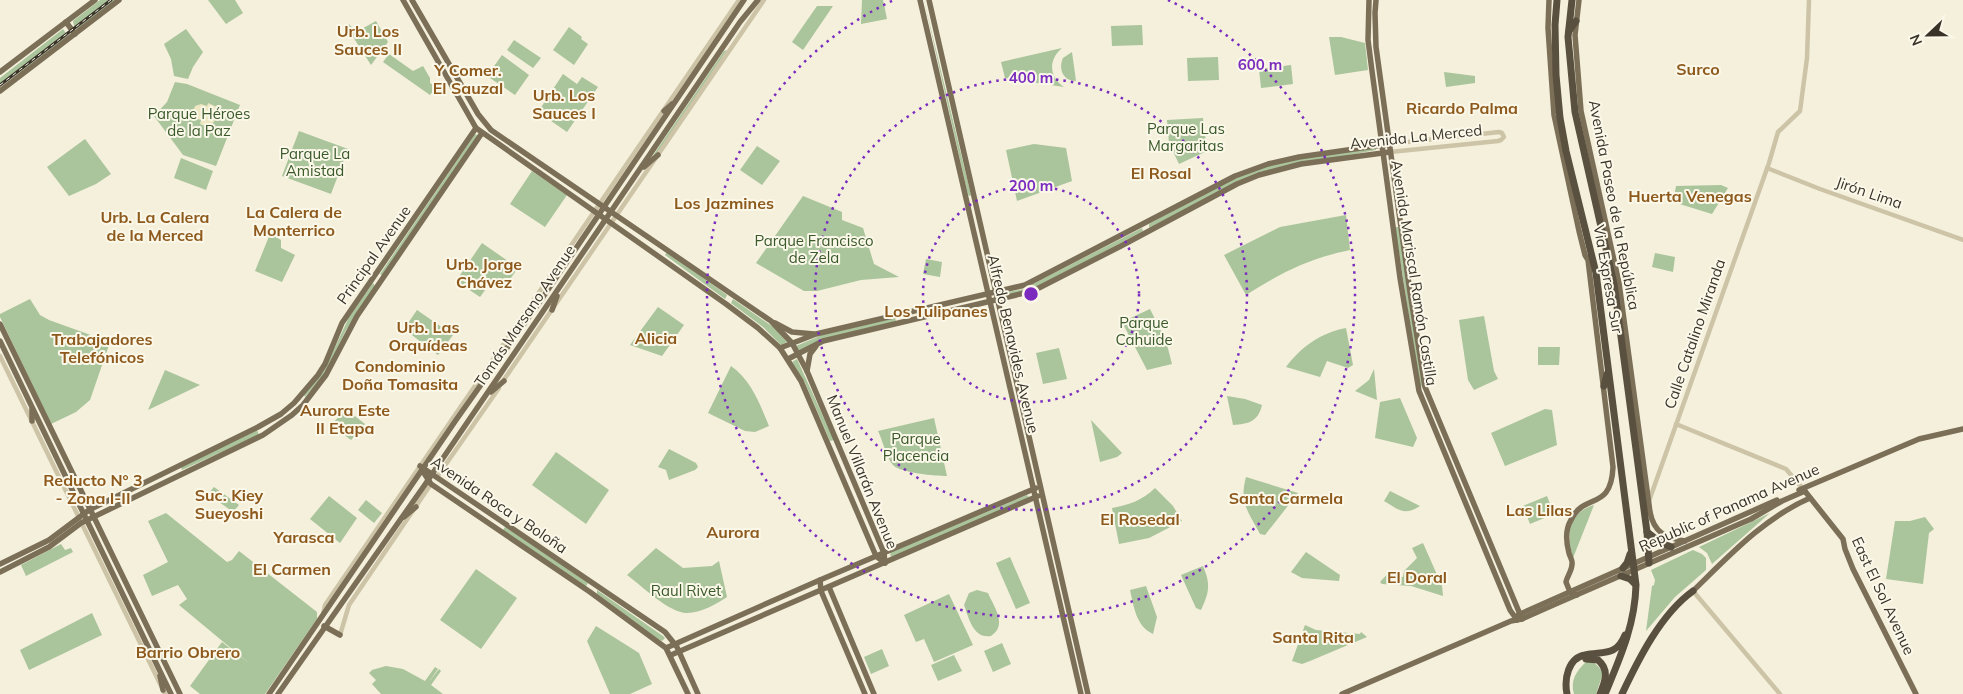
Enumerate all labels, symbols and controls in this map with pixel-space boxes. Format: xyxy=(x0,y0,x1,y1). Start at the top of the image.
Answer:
north arrow xyxy=(1903,10,1953,60)
district label: Urb. Los Sauces II xyxy=(334,21,402,59)
text: N xyxy=(1906,32,1926,48)
text: 600 m xyxy=(1238,55,1282,74)
district label: Surco xyxy=(1676,59,1720,79)
district label: Y Comer. El Sauzal xyxy=(433,60,503,98)
text: 400 m xyxy=(1009,68,1053,87)
district label: Urb. Los Sauces I xyxy=(532,85,596,123)
district label: Ricardo Palma xyxy=(1406,98,1518,118)
street label: Avenida Paseo de la República xyxy=(1585,98,1644,312)
park label: Parque Héroes de la Paz xyxy=(148,104,250,140)
park label: Parque Las Margaritas xyxy=(1147,119,1225,155)
street label: Avenida La Merced xyxy=(1349,120,1483,153)
park label: Parque La Amistad xyxy=(280,144,350,180)
street label: Avenida Mariscal Ramón Castilla xyxy=(1387,159,1442,387)
district label: El Rosal xyxy=(1131,163,1191,183)
street label: Jirón Lima xyxy=(1833,172,1905,213)
text: 200 m xyxy=(1009,176,1053,195)
district label: Huerta Venegas xyxy=(1628,186,1752,206)
district label: Los Jazmines xyxy=(674,193,774,213)
district label: La Calera de Monterrico xyxy=(246,202,342,240)
street label: Principal Avenue xyxy=(332,202,415,308)
district label: Urb. La Calera de la Merced xyxy=(100,207,210,245)
street label: Via Expresa Sur xyxy=(1590,223,1628,335)
park label: Parque Francisco de Zela xyxy=(754,231,874,267)
street label: Tomás Marsano Avenue xyxy=(470,241,579,390)
street label: Alfredo Benavides Avenue xyxy=(984,253,1043,435)
district label: Urb. Jorge Chávez xyxy=(446,254,522,292)
street label: Calle Catalino Miranda xyxy=(1660,256,1729,411)
centre of rings xyxy=(1022,285,1040,303)
district label: Los Tulipanes xyxy=(884,301,988,321)
park label: Parque Cahuide xyxy=(1115,313,1173,349)
district label: Urb. Las Orquídeas xyxy=(388,317,468,355)
district label: Alicia xyxy=(635,328,677,348)
district label: Trabajadores Telefónicos xyxy=(51,329,153,367)
district label: Condominio Doña Tomasita xyxy=(342,356,458,394)
street label: Manuel Villarán Avenue xyxy=(823,392,902,552)
district label: Aurora Este II Etapa xyxy=(300,400,390,438)
park label: Parque Placencia xyxy=(883,429,949,465)
street label: Avenida Roca y Boloña xyxy=(427,452,571,557)
street label: Republic of Panama Avenue xyxy=(1636,459,1822,556)
district label: Reducto N° 3 - Zona I-II xyxy=(43,470,143,508)
district label: Suc. Kiey Sueyoshi xyxy=(195,485,264,523)
district label: Santa Carmela xyxy=(1229,488,1343,508)
district label: Las Lilas xyxy=(1506,500,1572,520)
district label: El Rosedal xyxy=(1100,509,1180,529)
district label: Aurora xyxy=(706,522,760,542)
district label: Yarasca xyxy=(273,527,334,547)
street label: East El Sol Avenue xyxy=(1848,534,1919,658)
district label: El Carmen xyxy=(253,559,331,579)
district label: El Doral xyxy=(1387,567,1447,587)
park label: Raul Rivet xyxy=(651,581,721,600)
district label: Santa Rita xyxy=(1272,627,1354,647)
district label: Barrio Obrero xyxy=(136,642,240,662)

